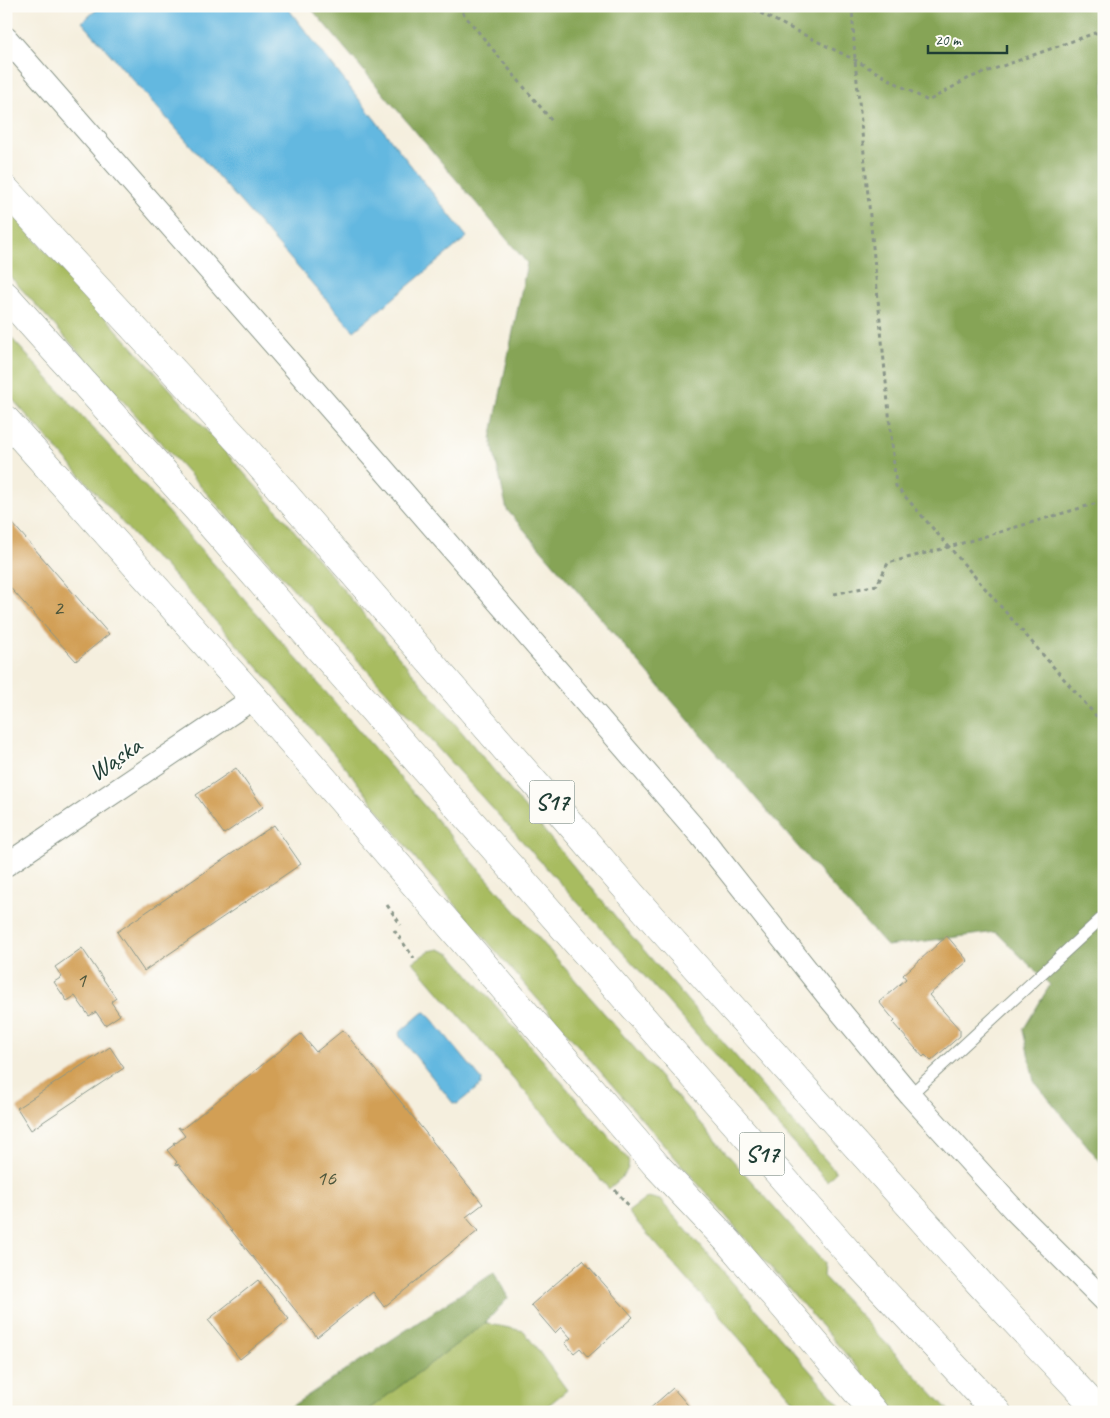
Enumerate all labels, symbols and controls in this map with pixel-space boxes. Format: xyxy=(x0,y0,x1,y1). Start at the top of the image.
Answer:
scale bar xyxy=(928,22,1006,54)
text: 20 m xyxy=(935,31,962,50)
house number: 2 xyxy=(53,594,65,622)
street label: Wąska xyxy=(82,729,149,788)
road number: S17 xyxy=(530,780,574,824)
house number: 1 xyxy=(76,966,87,994)
road number: S17 xyxy=(740,1132,784,1176)
house number: 16 xyxy=(316,1164,337,1192)

